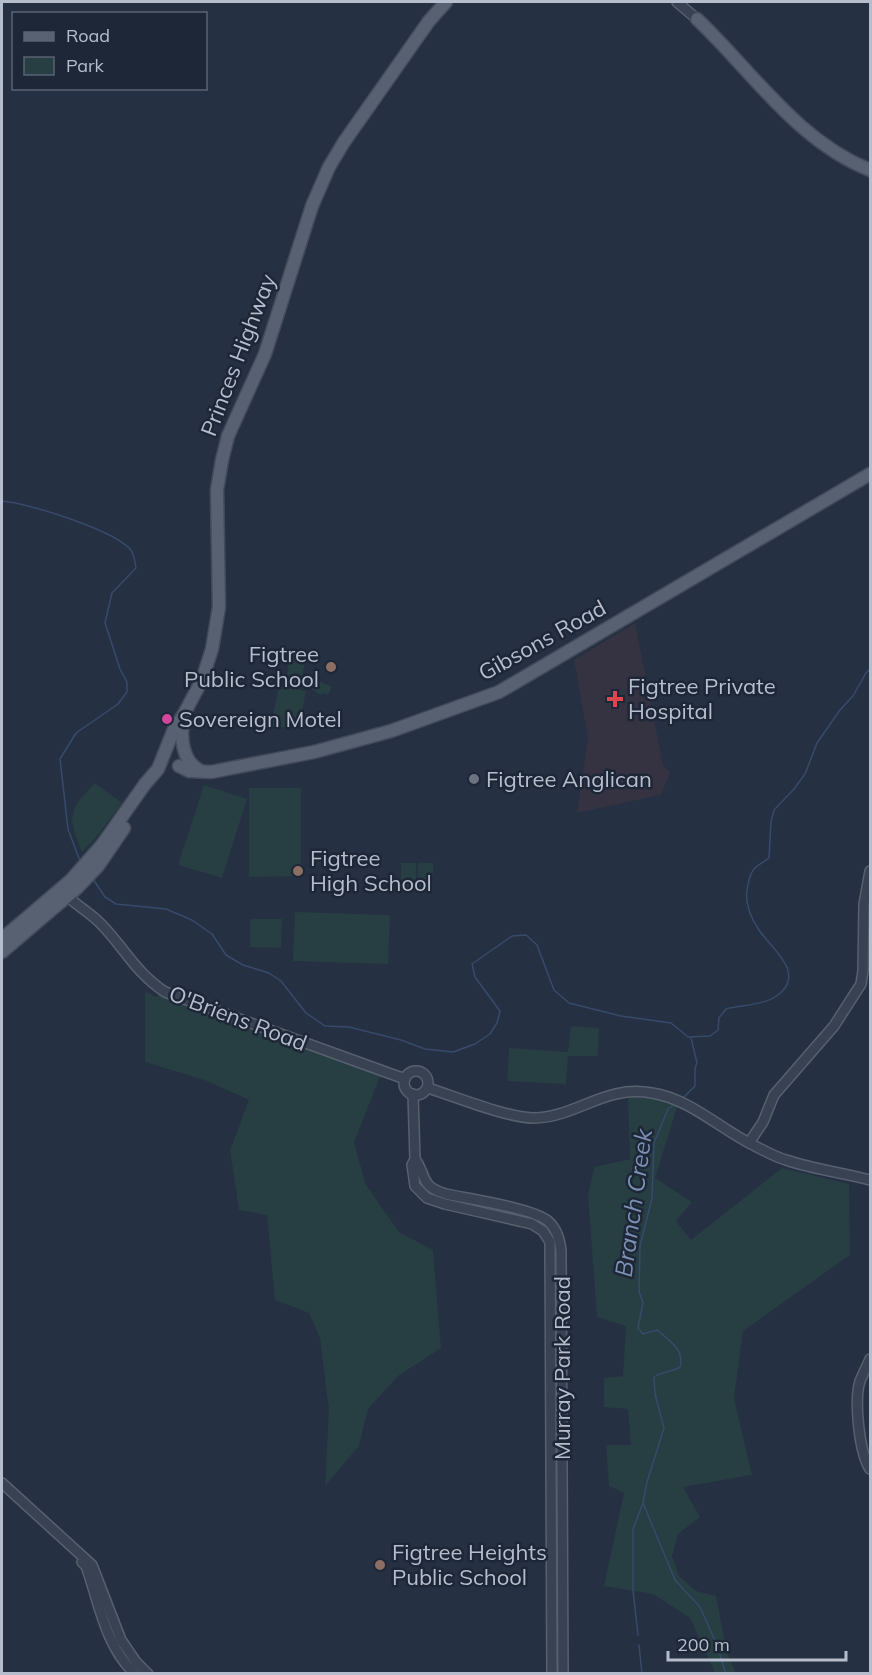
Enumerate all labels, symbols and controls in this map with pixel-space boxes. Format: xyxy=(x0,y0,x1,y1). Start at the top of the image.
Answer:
legend xyxy=(12,12,207,90)
text: Road xyxy=(66,24,110,47)
text: Park xyxy=(66,54,105,77)
street label: Princes Highway xyxy=(194,270,282,440)
street label: Gibsons Road xyxy=(473,593,611,687)
place label: Figtree Public School xyxy=(184,640,319,693)
marker: Figtree Public School xyxy=(324,660,338,674)
place label: Figtree Private Hospital xyxy=(628,672,776,725)
marker: Figtree Private Hospital xyxy=(606,690,624,708)
place label: Sovereign Motel xyxy=(179,705,342,733)
marker: Sovereign Motel xyxy=(160,712,174,726)
place label: Figtree Anglican xyxy=(486,765,652,793)
marker: Figtree Anglican xyxy=(467,772,481,786)
place label: Figtree High School xyxy=(310,844,432,897)
marker: Figtree High School xyxy=(291,864,305,878)
street label: O'Briens Road xyxy=(165,979,311,1057)
water label: Branch Creek xyxy=(608,1126,658,1279)
street label: Murray Park Road xyxy=(548,1276,576,1460)
place label: Figtree Heights Public School xyxy=(392,1538,547,1591)
marker: Figtree Heights Public School xyxy=(373,1558,387,1572)
scale bar xyxy=(668,1624,846,1662)
text: 200 m xyxy=(677,1633,730,1656)

